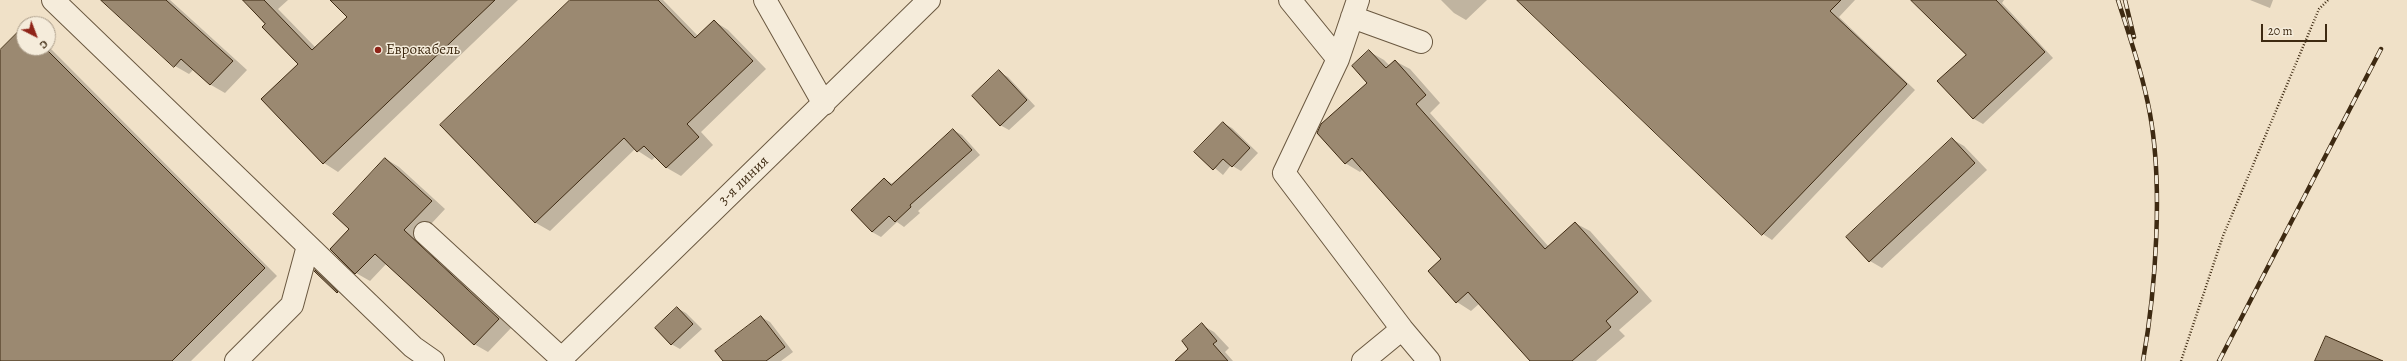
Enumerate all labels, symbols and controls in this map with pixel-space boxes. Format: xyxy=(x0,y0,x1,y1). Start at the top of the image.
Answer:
north arrow xyxy=(16,16,56,56)
scale bar xyxy=(2263,16,2329,42)
text: 20 m xyxy=(2268,23,2292,39)
text: С xyxy=(36,37,51,52)
place label: Еврокабель xyxy=(386,41,460,59)
marker: Еврокабель xyxy=(373,45,383,55)
street label: 3-я линия xyxy=(715,153,773,209)

